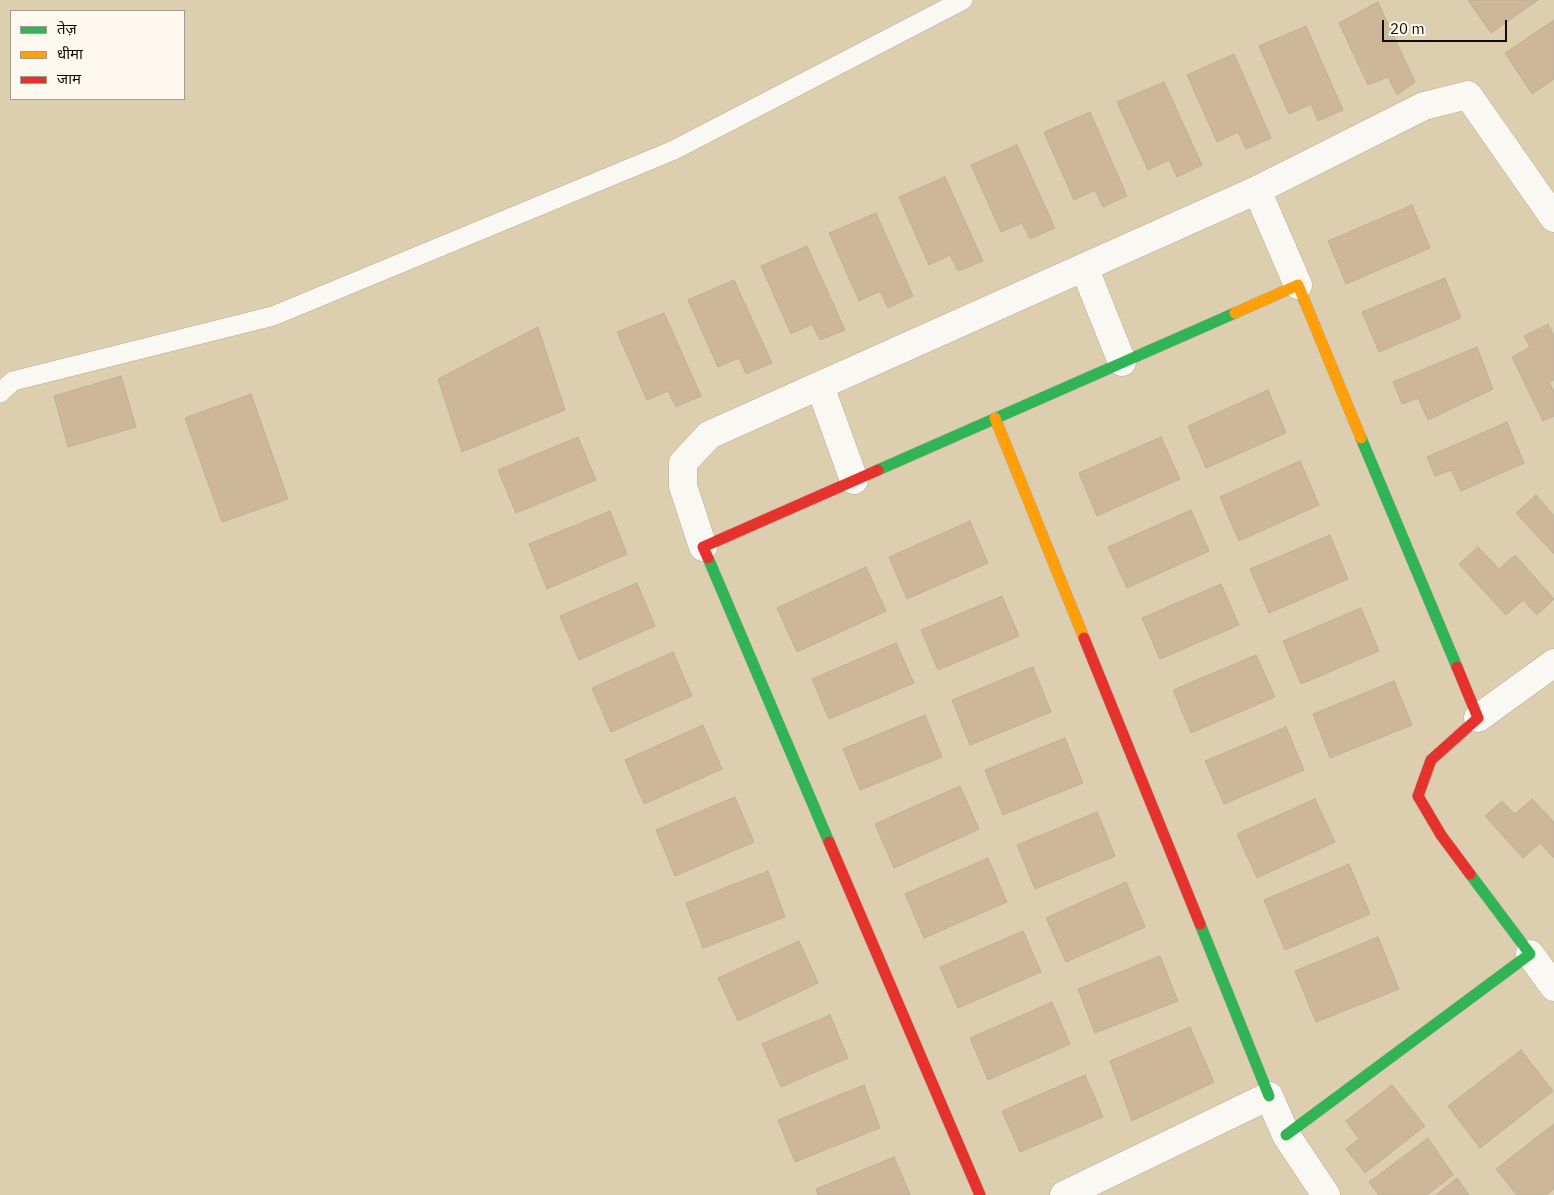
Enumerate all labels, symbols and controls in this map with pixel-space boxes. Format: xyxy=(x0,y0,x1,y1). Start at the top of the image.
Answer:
legend xyxy=(10,10,185,100)
scale bar xyxy=(1384,10,1509,42)
text: तेज़ xyxy=(57,19,77,38)
text: 20 m xyxy=(1390,19,1425,38)
text: धीमा xyxy=(57,44,83,63)
text: जाम xyxy=(57,69,81,88)

